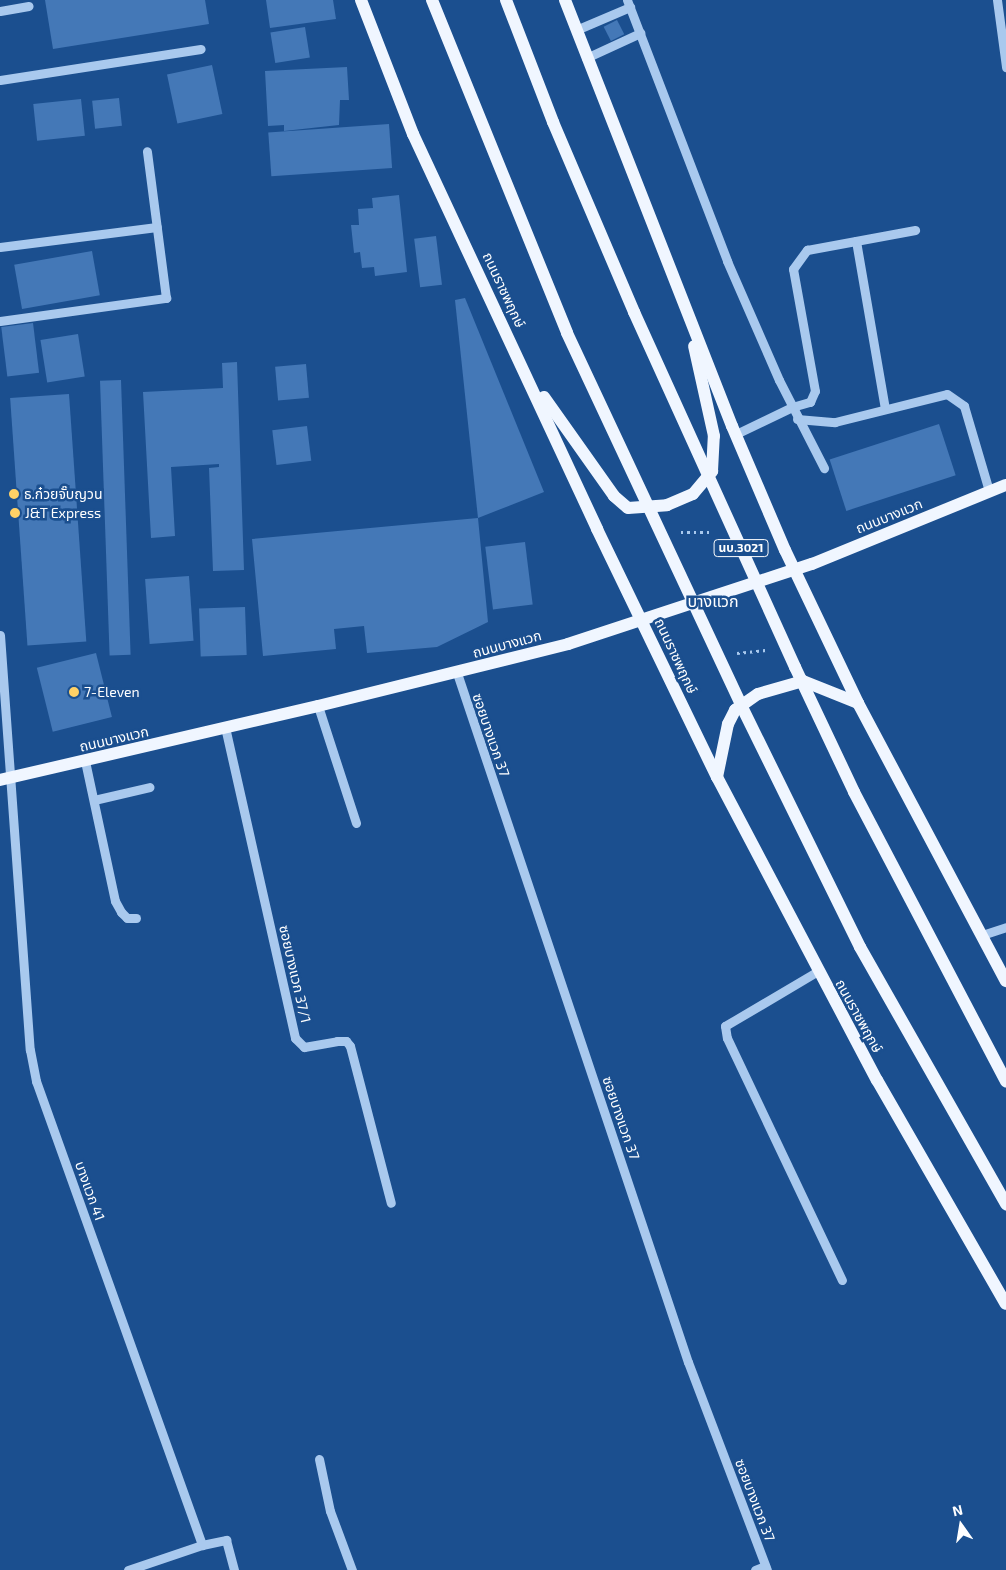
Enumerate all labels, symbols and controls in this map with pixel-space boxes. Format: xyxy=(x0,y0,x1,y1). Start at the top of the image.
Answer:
street label: ถนนราชพฤกษ์ xyxy=(479,250,529,330)
place label: ธ.ก๋วยจั๊บญวน xyxy=(24,486,103,502)
marker: ธ.ก๋วยจั๊บญวน xyxy=(8,488,20,500)
street label: ถนนบางแวก xyxy=(853,495,925,537)
place label: J&T Express xyxy=(25,505,102,521)
marker: J&T Express xyxy=(9,507,21,519)
road number: นบ.3021 xyxy=(714,538,768,558)
district label: บางแวก xyxy=(687,591,739,611)
street label: ถนนราชพฤกษ์ xyxy=(651,616,701,696)
street label: ถนนบางแวก xyxy=(471,627,543,661)
place label: 7-Eleven xyxy=(84,684,140,700)
marker: 7-Eleven xyxy=(68,686,80,698)
street label: ซอยบางแวก 37 xyxy=(469,691,513,779)
street label: ถนนบางแวก xyxy=(78,723,150,755)
street label: ซอยบางแวก 37/1 xyxy=(276,924,314,1024)
street label: ถนนราชพฤกษ์ xyxy=(832,976,886,1056)
street label: ซอยบางแวก 37 xyxy=(599,1074,643,1162)
street label: บางแวก 41 xyxy=(71,1159,109,1223)
street label: ซอยบางแวก 37 xyxy=(732,1456,778,1544)
north arrow xyxy=(936,1500,986,1550)
text: N xyxy=(951,1500,964,1519)

